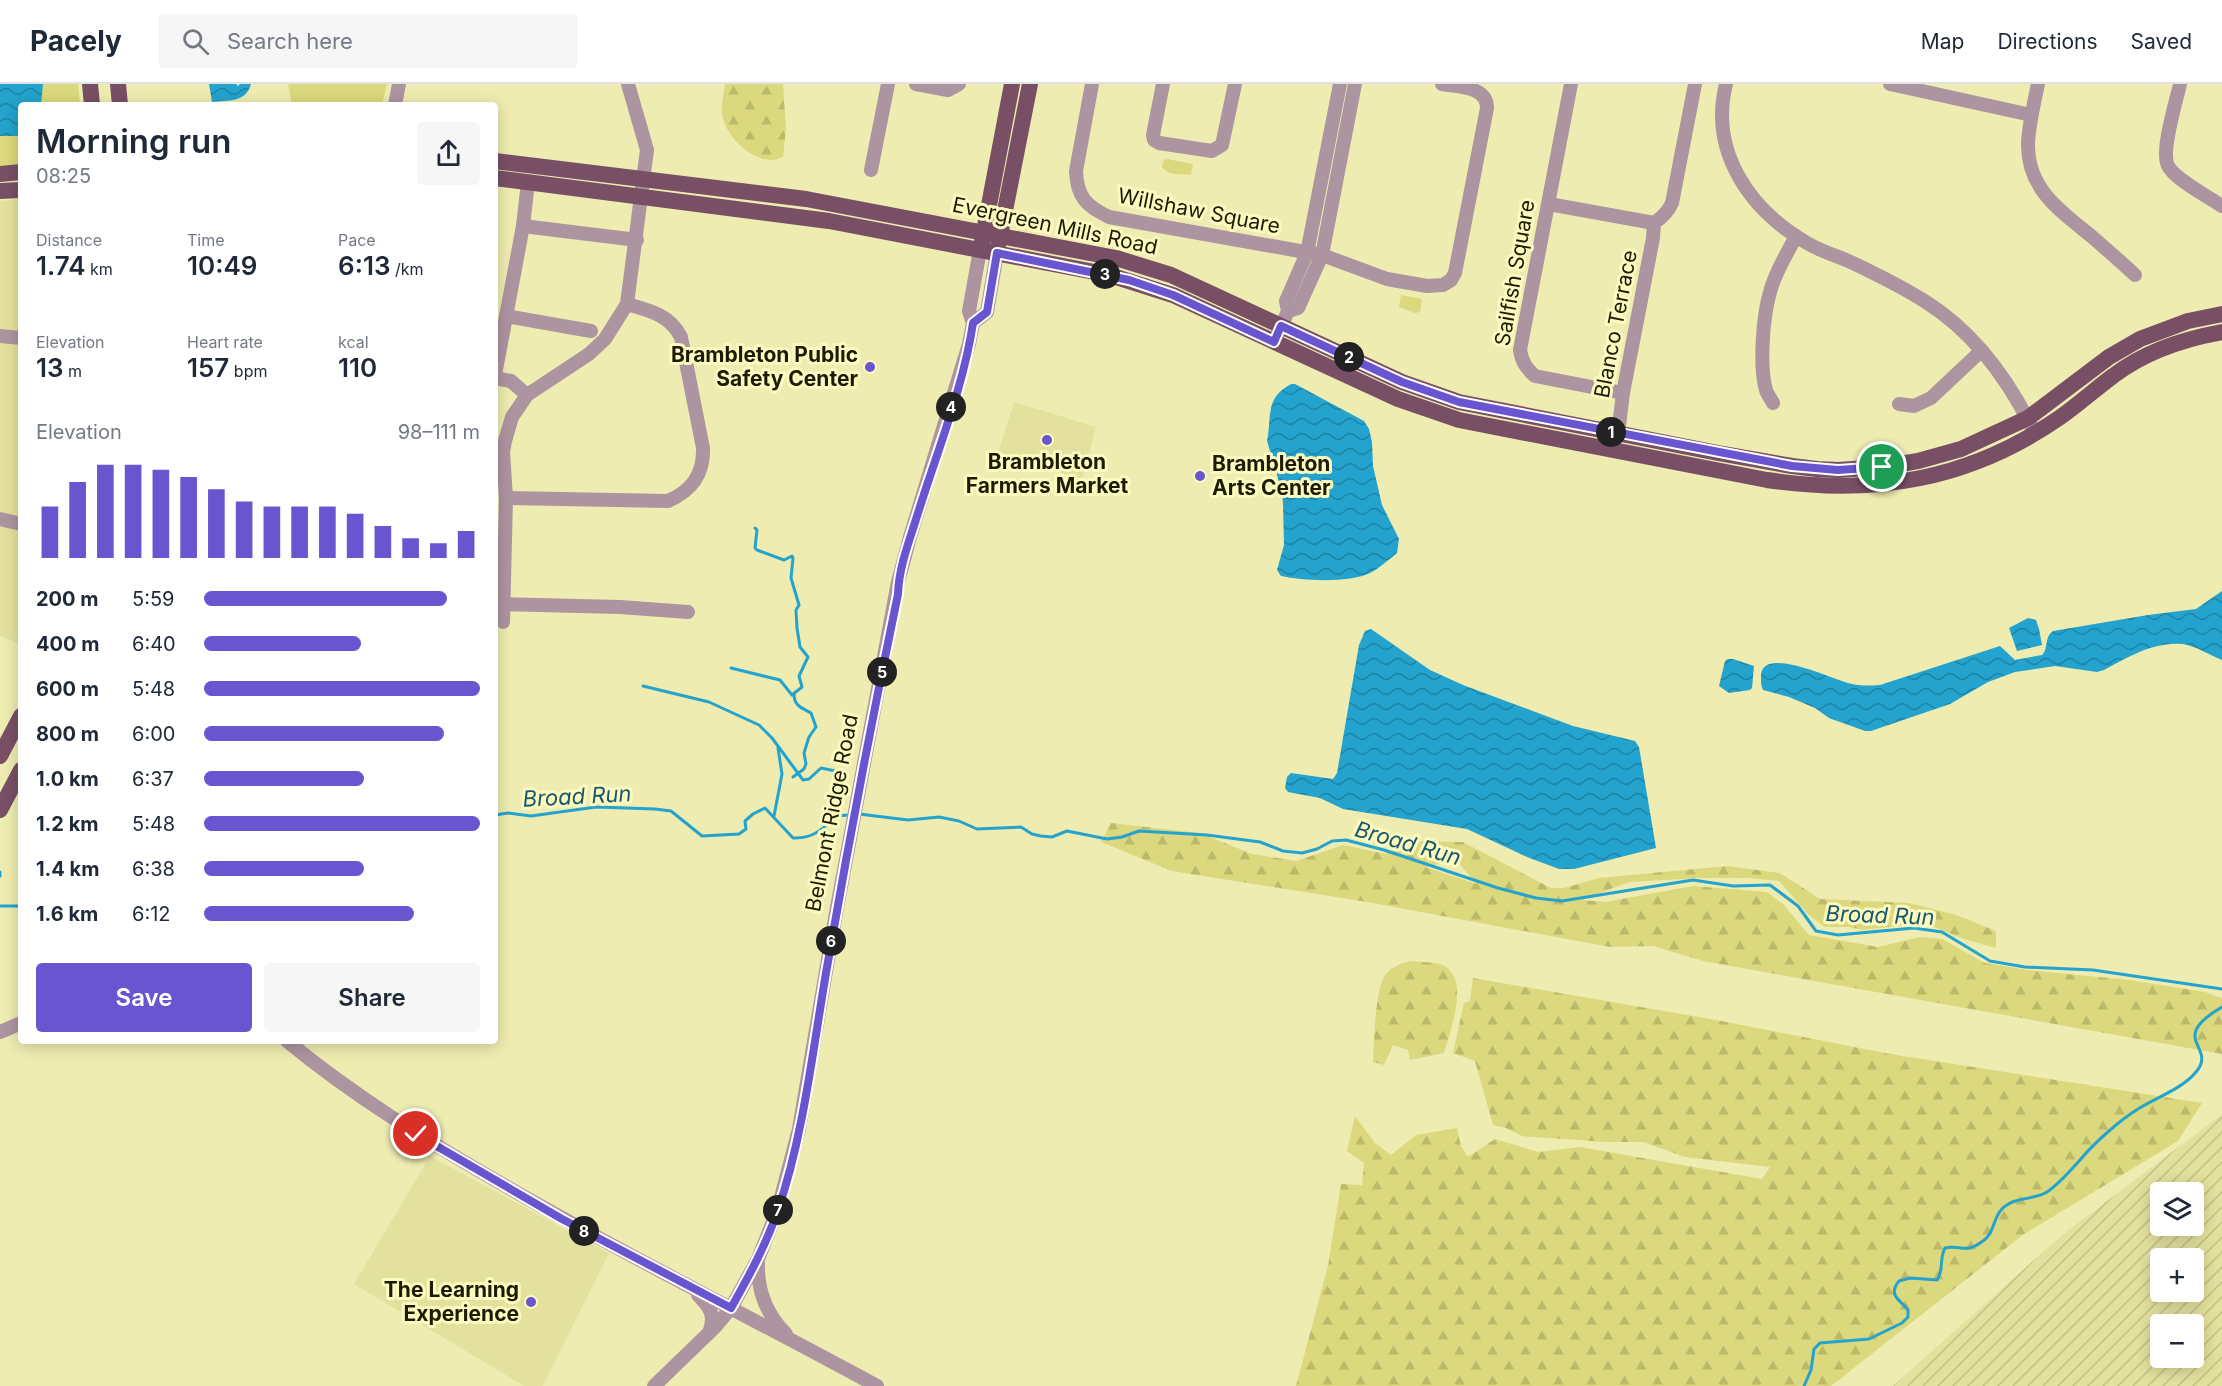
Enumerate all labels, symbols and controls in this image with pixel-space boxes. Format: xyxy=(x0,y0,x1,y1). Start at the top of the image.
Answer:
search box xyxy=(158,14,578,68)
text: Pacely xyxy=(30,24,122,58)
icon: search xyxy=(179,25,212,58)
text: Search here xyxy=(227,28,353,54)
text: Map xyxy=(1921,29,1964,54)
text: Directions xyxy=(1997,29,2098,54)
text: Saved xyxy=(2131,29,2192,54)
text: Morning run xyxy=(36,121,231,161)
button: share xyxy=(417,122,480,185)
text: 08:25 xyxy=(36,164,91,188)
street label: Willshaw Square xyxy=(1116,183,1282,238)
street label: Evergreen Mills Road xyxy=(950,192,1160,259)
street label: Sailfish Square xyxy=(1489,198,1540,348)
text: Distance xyxy=(36,230,102,250)
text: Time xyxy=(187,230,225,250)
text: Pace xyxy=(338,230,376,250)
street label: Blanco Terrace xyxy=(1589,248,1642,400)
text: 1.74 xyxy=(36,250,86,281)
text: 10:49 xyxy=(187,250,257,281)
text: 6:13 xyxy=(338,250,390,281)
text: km xyxy=(86,259,113,279)
text: /km xyxy=(390,259,424,279)
pin: 3 xyxy=(1090,259,1120,289)
text: 3 xyxy=(1100,264,1110,284)
text: Elevation xyxy=(36,332,105,352)
text: Heart rate xyxy=(187,332,263,352)
text: kcal xyxy=(338,332,369,352)
place label: Brambleton Public Safety Center xyxy=(671,342,858,391)
pin: 2 xyxy=(1334,342,1364,372)
text: 2 xyxy=(1344,347,1354,367)
text: 13 xyxy=(36,352,64,383)
text: 157 xyxy=(187,352,229,383)
text: 110 xyxy=(338,352,377,383)
marker: Brambleton Public Safety Center xyxy=(863,360,877,374)
text: m xyxy=(64,361,82,381)
text: bpm xyxy=(229,361,267,381)
pin: 4 xyxy=(936,392,966,422)
text: 4 xyxy=(946,397,956,417)
pin: 1 xyxy=(1596,417,1626,447)
text: Elevation xyxy=(36,420,122,444)
text: 98–111 m xyxy=(398,420,480,444)
text: 1 xyxy=(1608,422,1614,442)
marker: Brambleton Farmers Market xyxy=(1040,433,1054,447)
pin xyxy=(1856,441,1907,492)
place label: Brambleton Farmers Market xyxy=(966,449,1128,498)
icon: arrive xyxy=(1865,450,1898,483)
place label: Brambleton Arts Center xyxy=(1212,451,1331,500)
marker: Brambleton Arts Center xyxy=(1193,469,1207,483)
text: 200 m xyxy=(36,587,99,611)
text: 5:59 xyxy=(132,587,174,611)
text: 400 m xyxy=(36,632,100,656)
text: 6:40 xyxy=(132,632,176,656)
pin: 5 xyxy=(867,657,897,687)
text: 5 xyxy=(877,662,887,682)
text: 600 m xyxy=(36,677,99,701)
text: 5:48 xyxy=(132,677,175,701)
street label: Belmont Ridge Road xyxy=(800,712,863,914)
text: 800 m xyxy=(36,722,99,746)
text: 6:00 xyxy=(132,722,175,746)
text: 1.0 km xyxy=(36,767,99,791)
text: 6:37 xyxy=(132,767,174,791)
water label: Broad Run xyxy=(522,780,632,812)
text: 1.2 km xyxy=(36,812,99,836)
text: 5:48 xyxy=(132,812,175,836)
water label: Broad Run xyxy=(1352,815,1464,871)
text: 1.4 km xyxy=(36,857,99,881)
text: 6:38 xyxy=(132,857,175,881)
water label: Broad Run xyxy=(1825,900,1935,930)
text: 1.6 km xyxy=(36,902,98,926)
text: 6:12 xyxy=(132,902,171,926)
pin: 6 xyxy=(816,926,846,956)
text: 6 xyxy=(826,931,836,951)
button: Save xyxy=(36,963,252,1032)
button: Share xyxy=(264,963,480,1032)
pin xyxy=(390,1108,441,1159)
icon: check xyxy=(399,1117,432,1150)
map controls xyxy=(2150,1182,2204,1368)
button: layers xyxy=(2150,1182,2204,1236)
pin: 7 xyxy=(763,1195,793,1225)
text: 7 xyxy=(773,1200,783,1220)
pin: 8 xyxy=(569,1216,599,1246)
text: 8 xyxy=(579,1221,589,1241)
button: + xyxy=(2150,1248,2204,1302)
place label: The Learning Experience xyxy=(384,1277,519,1326)
marker: The Learning Experience xyxy=(524,1295,538,1309)
button: − xyxy=(2150,1314,2204,1368)

